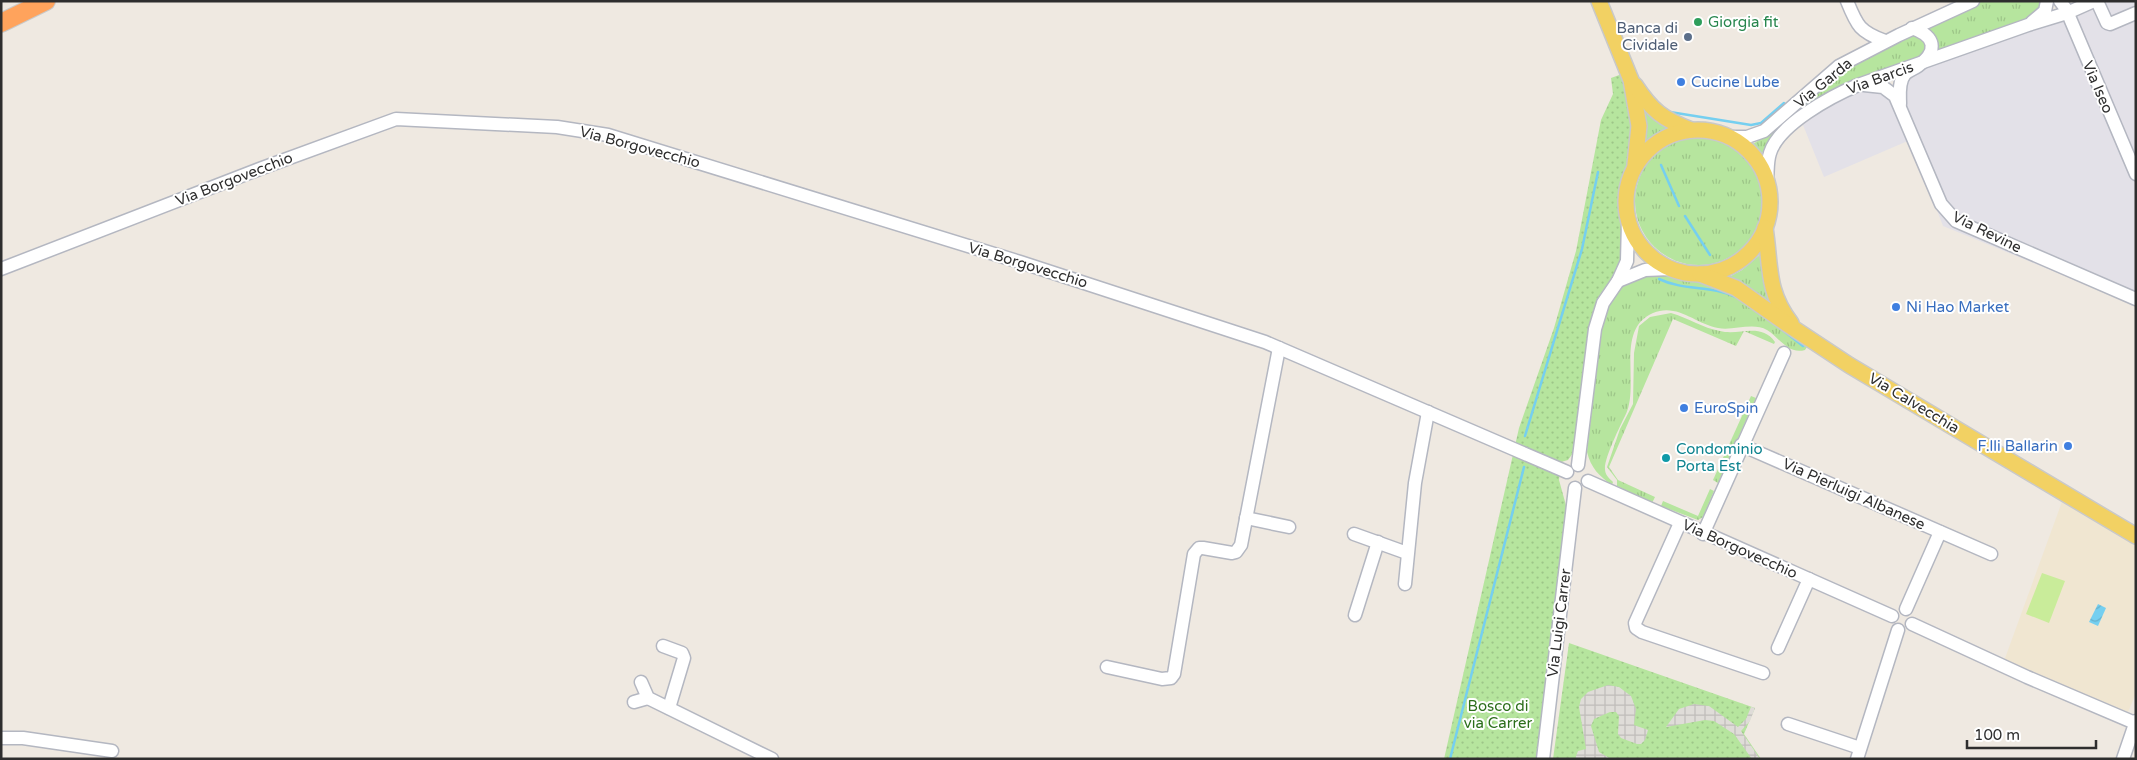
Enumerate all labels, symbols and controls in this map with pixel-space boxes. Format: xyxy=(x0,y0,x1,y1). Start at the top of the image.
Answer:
place label: Giorgia fit xyxy=(1708,13,1779,31)
marker: Giorgia fit xyxy=(1692,16,1704,28)
place label: Banca di Cividale xyxy=(1617,19,1678,54)
marker: Banca di Cividale xyxy=(1682,31,1694,43)
street label: Via Garda xyxy=(1790,54,1856,112)
street label: Via Barcis xyxy=(1844,58,1916,98)
street label: Via Iseo xyxy=(2079,58,2117,116)
place label: Cucine Lube xyxy=(1691,73,1779,91)
marker: Cucine Lube xyxy=(1675,76,1687,88)
street label: Via Borgovecchio xyxy=(578,122,702,172)
street label: Via Borgovecchio xyxy=(173,148,295,210)
street label: Via Revine xyxy=(1949,208,2025,256)
street label: Via Borgovecchio xyxy=(966,238,1090,292)
place label: Ni Hao Market xyxy=(1906,298,2010,316)
marker: Ni Hao Market xyxy=(1890,301,1902,313)
street label: Via Calvecchia xyxy=(1865,369,1963,437)
place label: EuroSpin xyxy=(1694,399,1758,417)
marker: EuroSpin xyxy=(1678,402,1690,414)
place label: F.lli Ballarin xyxy=(1978,437,2058,455)
place label: Condominio Porta Est xyxy=(1676,440,1763,475)
marker: F.lli Ballarin xyxy=(2062,440,2074,452)
marker: Condominio Porta Est xyxy=(1660,452,1672,464)
street label: Via Pierluigi Albanese xyxy=(1780,454,1928,534)
street label: Via Borgovecchio xyxy=(1680,516,1800,582)
street label: Via Luigi Carrer xyxy=(1543,567,1575,678)
park label: Bosco di via Carrer xyxy=(1464,697,1532,732)
scale bar xyxy=(1967,718,2096,750)
text: 100 m xyxy=(1974,726,2020,744)

